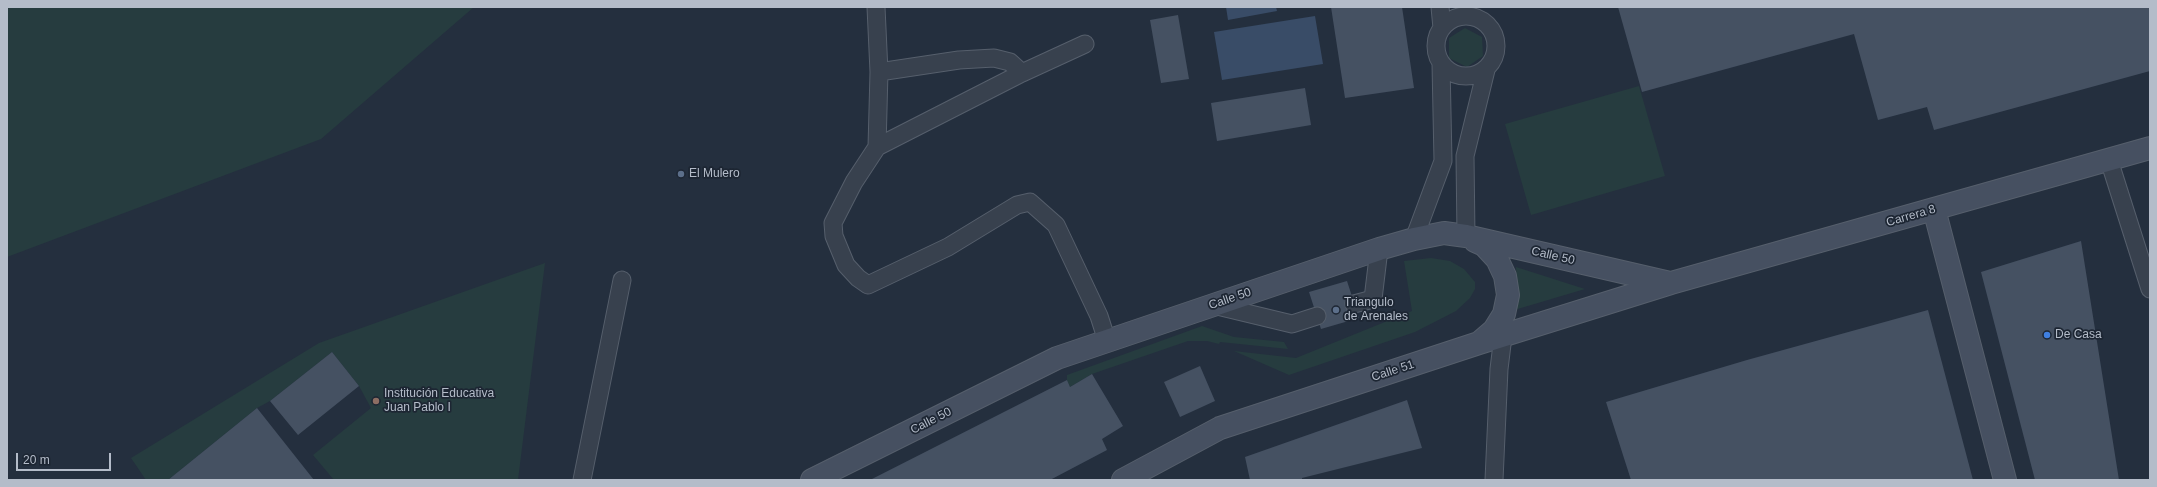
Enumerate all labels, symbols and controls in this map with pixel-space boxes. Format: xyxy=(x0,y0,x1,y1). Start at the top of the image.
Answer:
place label: El Mulero xyxy=(689,167,740,181)
marker: El Mulero xyxy=(676,169,686,179)
street label: Carrera 8 xyxy=(1885,202,1937,230)
street label: Calle 50 xyxy=(1530,244,1576,268)
street label: Calle 50 xyxy=(1207,285,1253,313)
place label: Triangulo de Arenales xyxy=(1344,296,1408,324)
marker: Triangulo de Arenales xyxy=(1331,305,1341,315)
place label: De Casa xyxy=(2055,328,2102,342)
marker: De Casa xyxy=(2042,330,2052,340)
street label: Calle 51 xyxy=(1370,357,1416,385)
place label: Institución Educativa Juan Pablo I xyxy=(384,387,494,415)
marker: Institución Educativa Juan Pablo I xyxy=(371,396,381,406)
street label: Calle 50 xyxy=(908,405,954,437)
scale bar xyxy=(18,445,113,471)
text: 20 m xyxy=(23,453,50,467)

